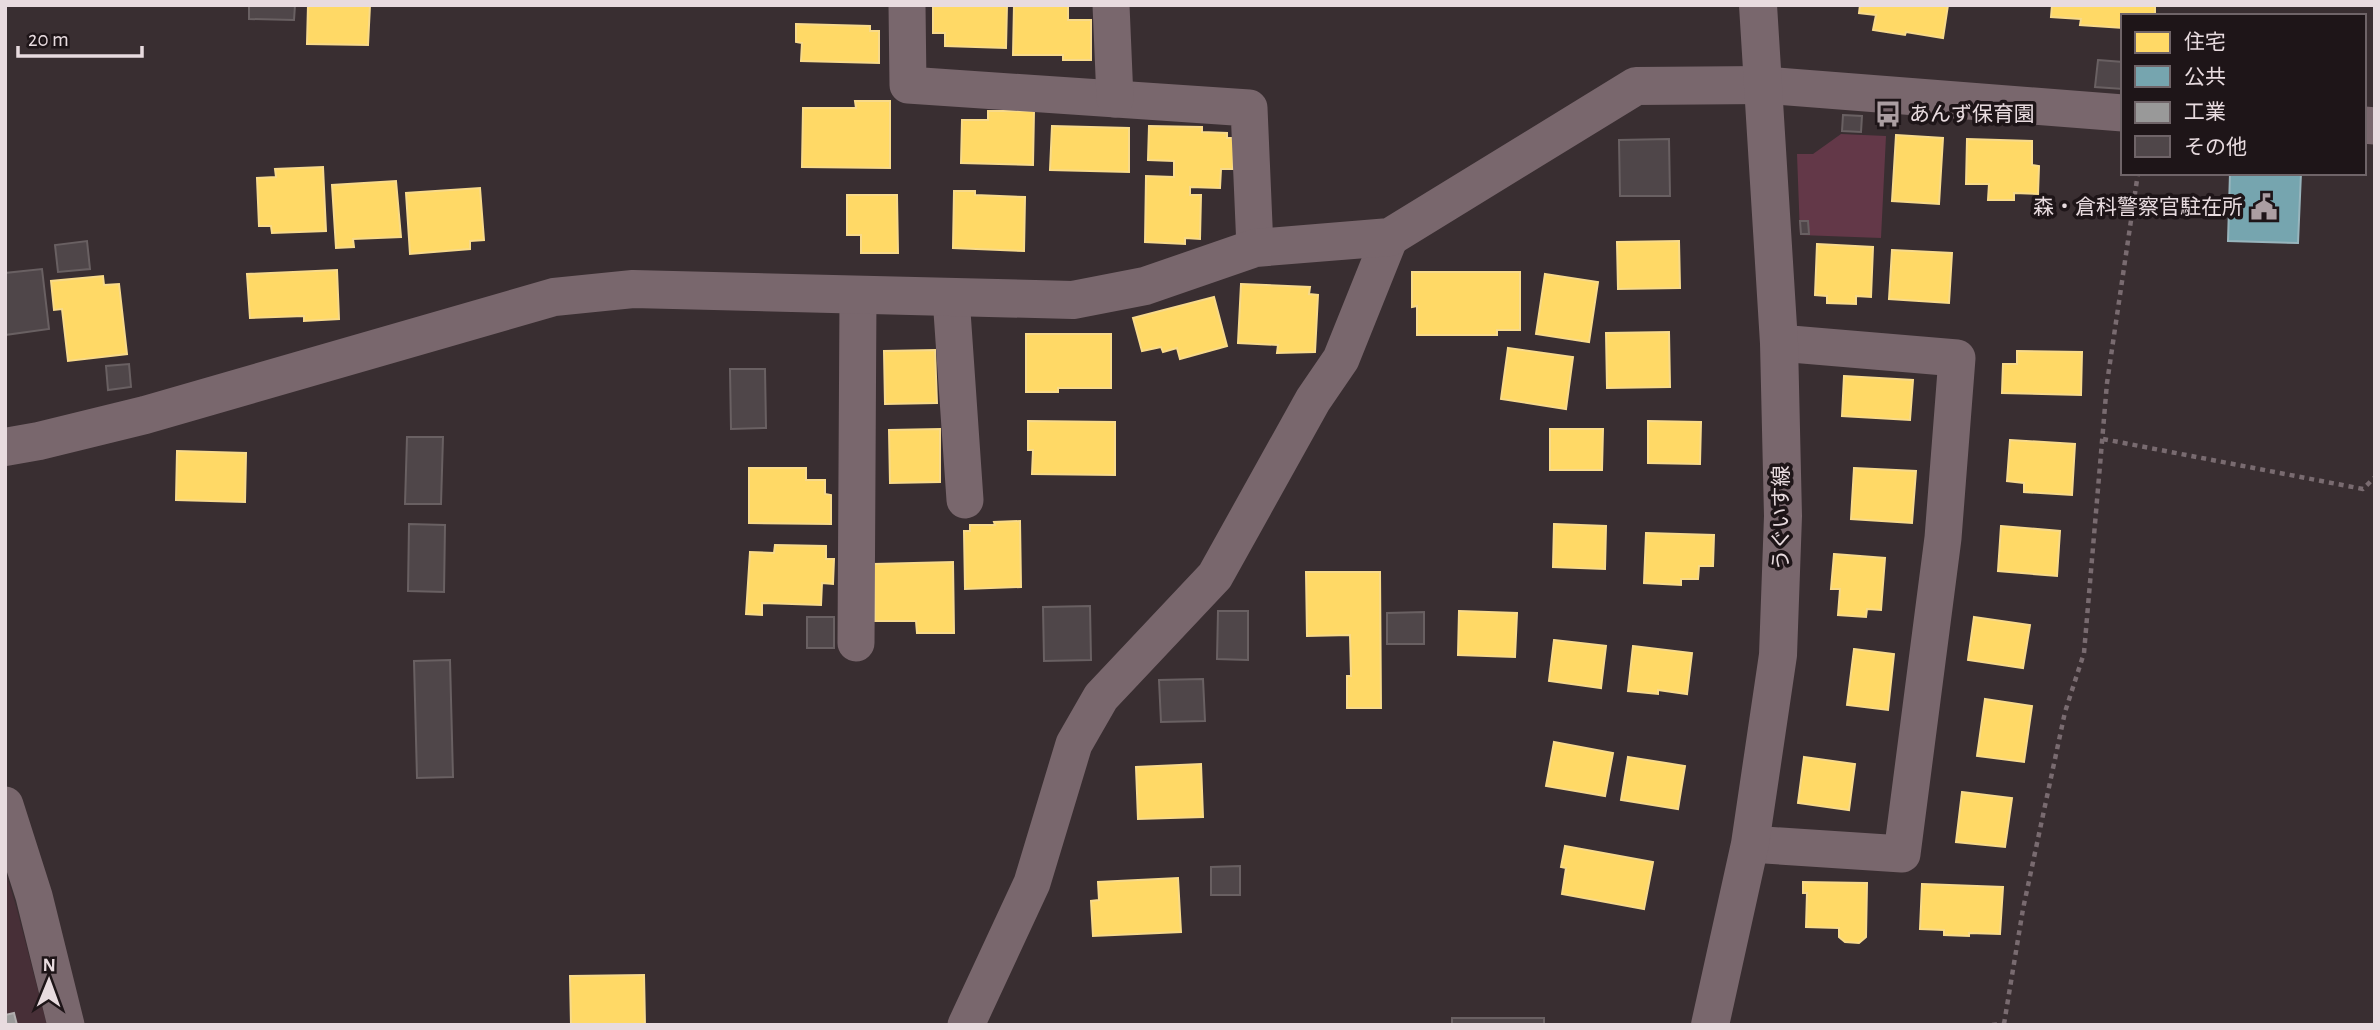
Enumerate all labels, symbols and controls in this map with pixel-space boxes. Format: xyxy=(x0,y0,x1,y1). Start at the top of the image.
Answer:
scale bar xyxy=(18,14,142,58)
legend xyxy=(2121,14,2366,175)
text: 20 m xyxy=(28,29,69,50)
text: 住宅 xyxy=(2184,31,2226,53)
text: 公共 xyxy=(2184,66,2226,88)
bus stop icon: あんず保育園 xyxy=(1873,99,1903,129)
text: 工業 xyxy=(2184,101,2226,123)
place label: あんず保育園 xyxy=(1909,103,2035,125)
text: その他 xyxy=(2184,136,2247,158)
public building icon: 森・倉科警察官駐在所 xyxy=(2249,192,2279,222)
place label: 森・倉科警察官駐在所 xyxy=(2033,196,2243,218)
street label: うぐいす線 xyxy=(1770,466,1792,571)
north arrow xyxy=(14,946,84,1016)
text: N xyxy=(42,956,56,975)

